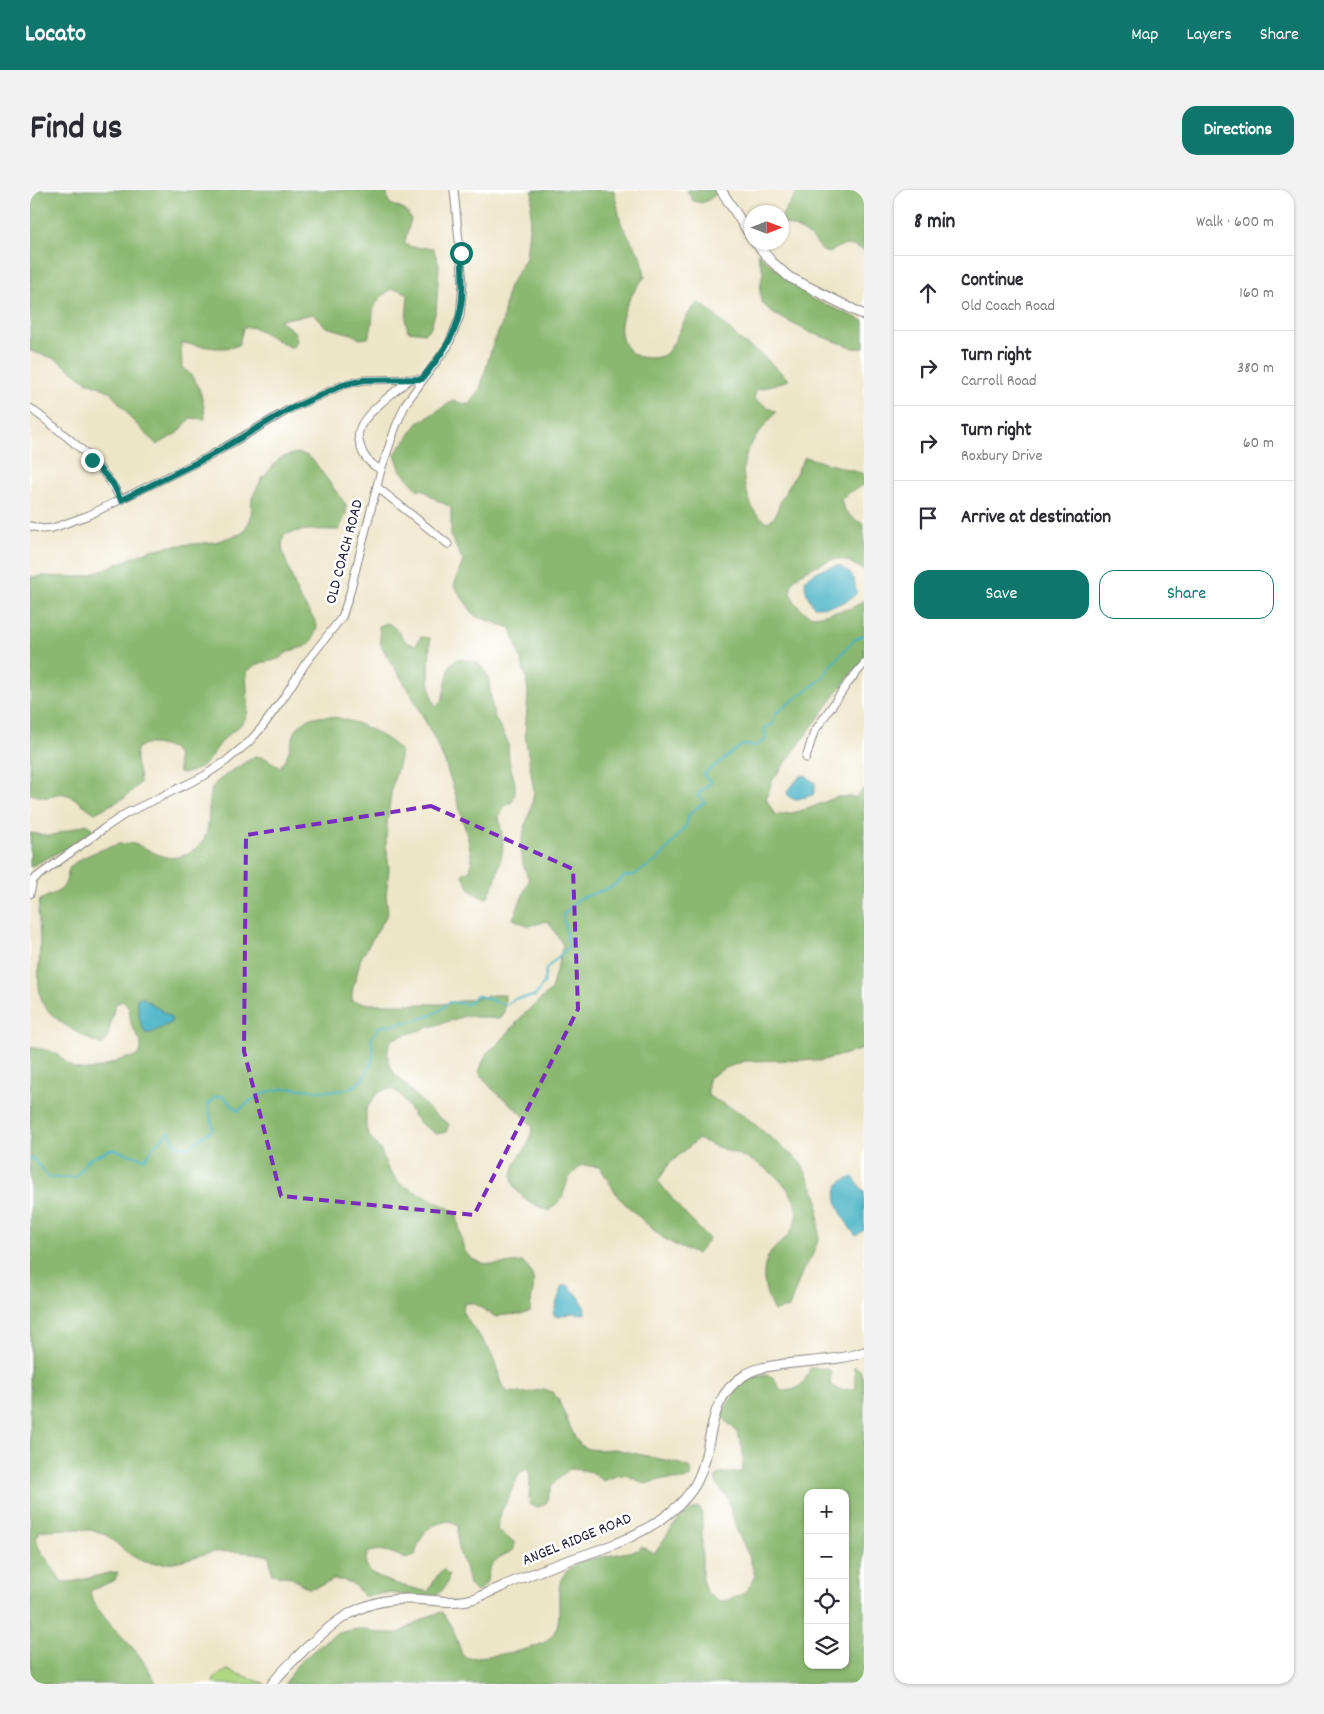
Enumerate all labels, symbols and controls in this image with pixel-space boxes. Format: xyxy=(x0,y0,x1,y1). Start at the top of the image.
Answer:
text: Locato xyxy=(25,18,86,52)
text: Map xyxy=(1131,23,1158,48)
text: Layers xyxy=(1186,23,1232,48)
text: Share xyxy=(1260,23,1299,48)
text: Find us xyxy=(30,105,122,155)
button: Directions xyxy=(1182,106,1294,155)
north arrow xyxy=(744,205,789,250)
text: 8 min xyxy=(914,208,955,238)
text: Walk · 600 m xyxy=(1196,211,1274,234)
route start xyxy=(450,242,473,265)
text: Continue xyxy=(961,268,1023,295)
icon: ahead xyxy=(914,279,942,307)
text: 160 m xyxy=(1239,282,1274,305)
text: Old Coach Road xyxy=(961,295,1055,318)
text: Turn right xyxy=(961,343,1032,370)
icon: right xyxy=(914,354,942,382)
text: 380 m xyxy=(1237,357,1274,380)
text: Carroll Road xyxy=(961,370,1037,393)
text: Turn right xyxy=(961,418,1032,445)
icon: right xyxy=(914,429,942,457)
text: 60 m xyxy=(1243,432,1274,455)
text: Roxbury Drive xyxy=(961,445,1043,468)
route end xyxy=(81,449,104,472)
street label: OLD COACH ROAD xyxy=(320,497,370,607)
icon: arrive xyxy=(914,504,942,532)
text: Arrive at destination xyxy=(961,505,1111,532)
button: Save xyxy=(914,570,1089,619)
button: Share xyxy=(1099,570,1274,619)
map controls xyxy=(804,1489,849,1669)
button: + xyxy=(804,1489,849,1534)
street label: ANGEL RIDGE ROAD xyxy=(519,1508,635,1572)
button: − xyxy=(804,1534,849,1579)
button: locate xyxy=(804,1579,849,1624)
button: layers xyxy=(804,1624,849,1669)

